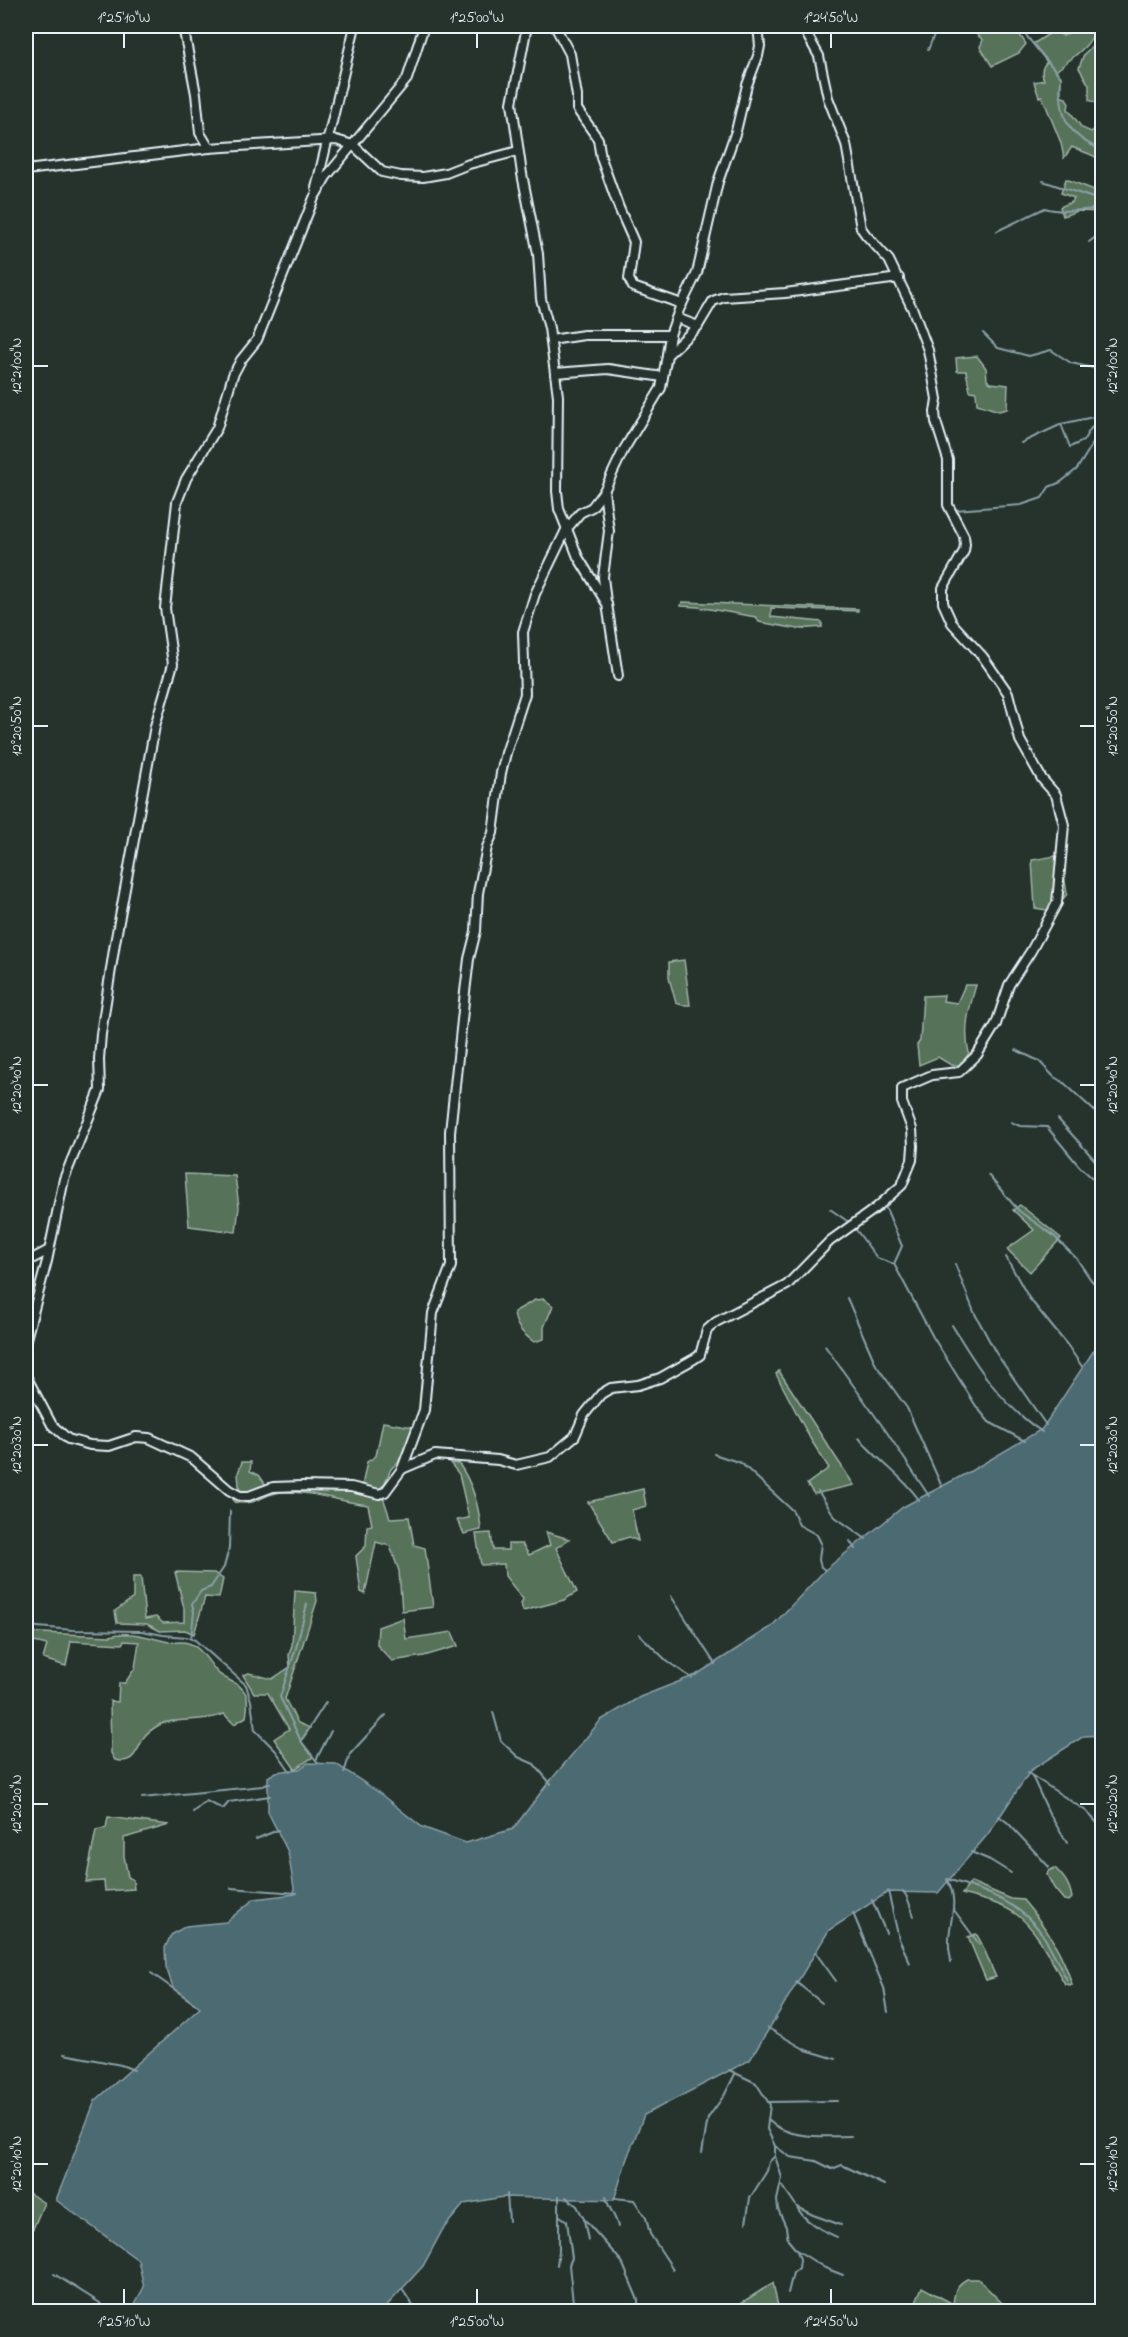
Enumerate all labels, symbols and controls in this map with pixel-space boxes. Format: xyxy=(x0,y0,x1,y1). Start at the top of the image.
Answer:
text: 1°25'10"W xyxy=(98,7,150,29)
text: 1°25'00"W xyxy=(450,7,504,29)
text: 1°24'50"W xyxy=(804,7,858,29)
text: 12°21'00"N xyxy=(6,338,28,394)
text: 12°21'00"N xyxy=(1102,338,1124,394)
text: 12°20'50"N xyxy=(6,696,28,756)
text: 12°20'50"N xyxy=(1102,696,1124,756)
text: 12°20'40"N xyxy=(6,1056,28,1114)
text: 12°20'40"N xyxy=(1102,1056,1124,1114)
text: 12°20'30"N xyxy=(6,1416,28,1474)
text: 12°20'30"N xyxy=(1102,1416,1124,1474)
text: 12°20'20"N xyxy=(6,1774,28,1834)
text: 12°20'20"N xyxy=(1102,1774,1124,1834)
text: 12°20'10"N xyxy=(6,2136,28,2192)
text: 12°20'10"N xyxy=(1102,2136,1124,2192)
text: 1°25'10"W xyxy=(98,2311,150,2333)
text: 1°25'00"W xyxy=(450,2311,504,2333)
text: 1°24'50"W xyxy=(804,2311,858,2333)

